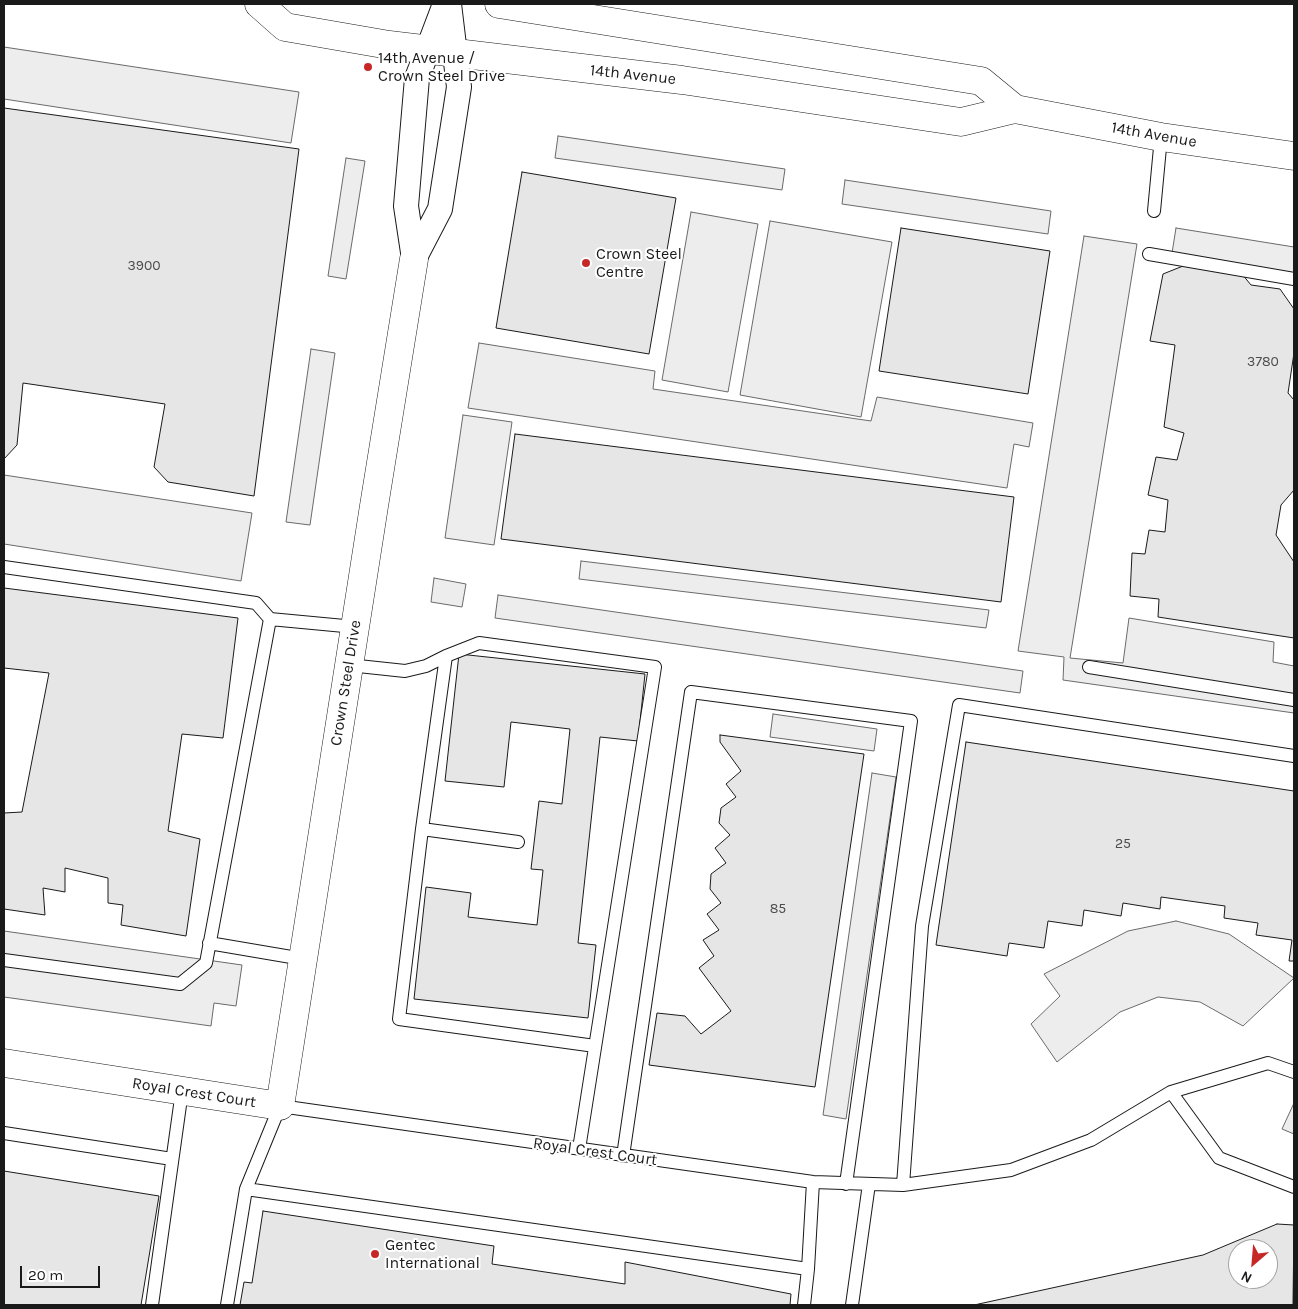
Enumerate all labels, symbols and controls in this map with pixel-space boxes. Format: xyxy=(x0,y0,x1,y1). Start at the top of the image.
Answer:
place label: 14th Avenue / Crown Steel Drive xyxy=(378,48,505,86)
marker: 14th Avenue / Crown Steel Drive xyxy=(362,61,374,73)
street label: 14th Avenue xyxy=(589,61,677,89)
street label: 14th Avenue xyxy=(1110,118,1198,152)
place label: Crown Steel Centre xyxy=(596,244,682,282)
marker: Crown Steel Centre xyxy=(580,257,592,269)
house number: 3900 xyxy=(127,258,161,274)
house number: 3780 xyxy=(1247,354,1279,370)
street label: Crown Steel Drive xyxy=(327,619,365,747)
house number: 25 xyxy=(1115,836,1131,852)
house number: 85 xyxy=(770,901,786,917)
street label: Royal Crest Court xyxy=(131,1074,257,1112)
street label: Royal Crest Court xyxy=(532,1134,658,1170)
place label: Gentec International xyxy=(385,1235,480,1273)
north arrow xyxy=(1228,1239,1278,1289)
marker: Gentec International xyxy=(369,1248,381,1260)
scale bar xyxy=(22,1256,102,1288)
text: 20 m xyxy=(28,1266,63,1284)
text: N xyxy=(1238,1267,1255,1287)

